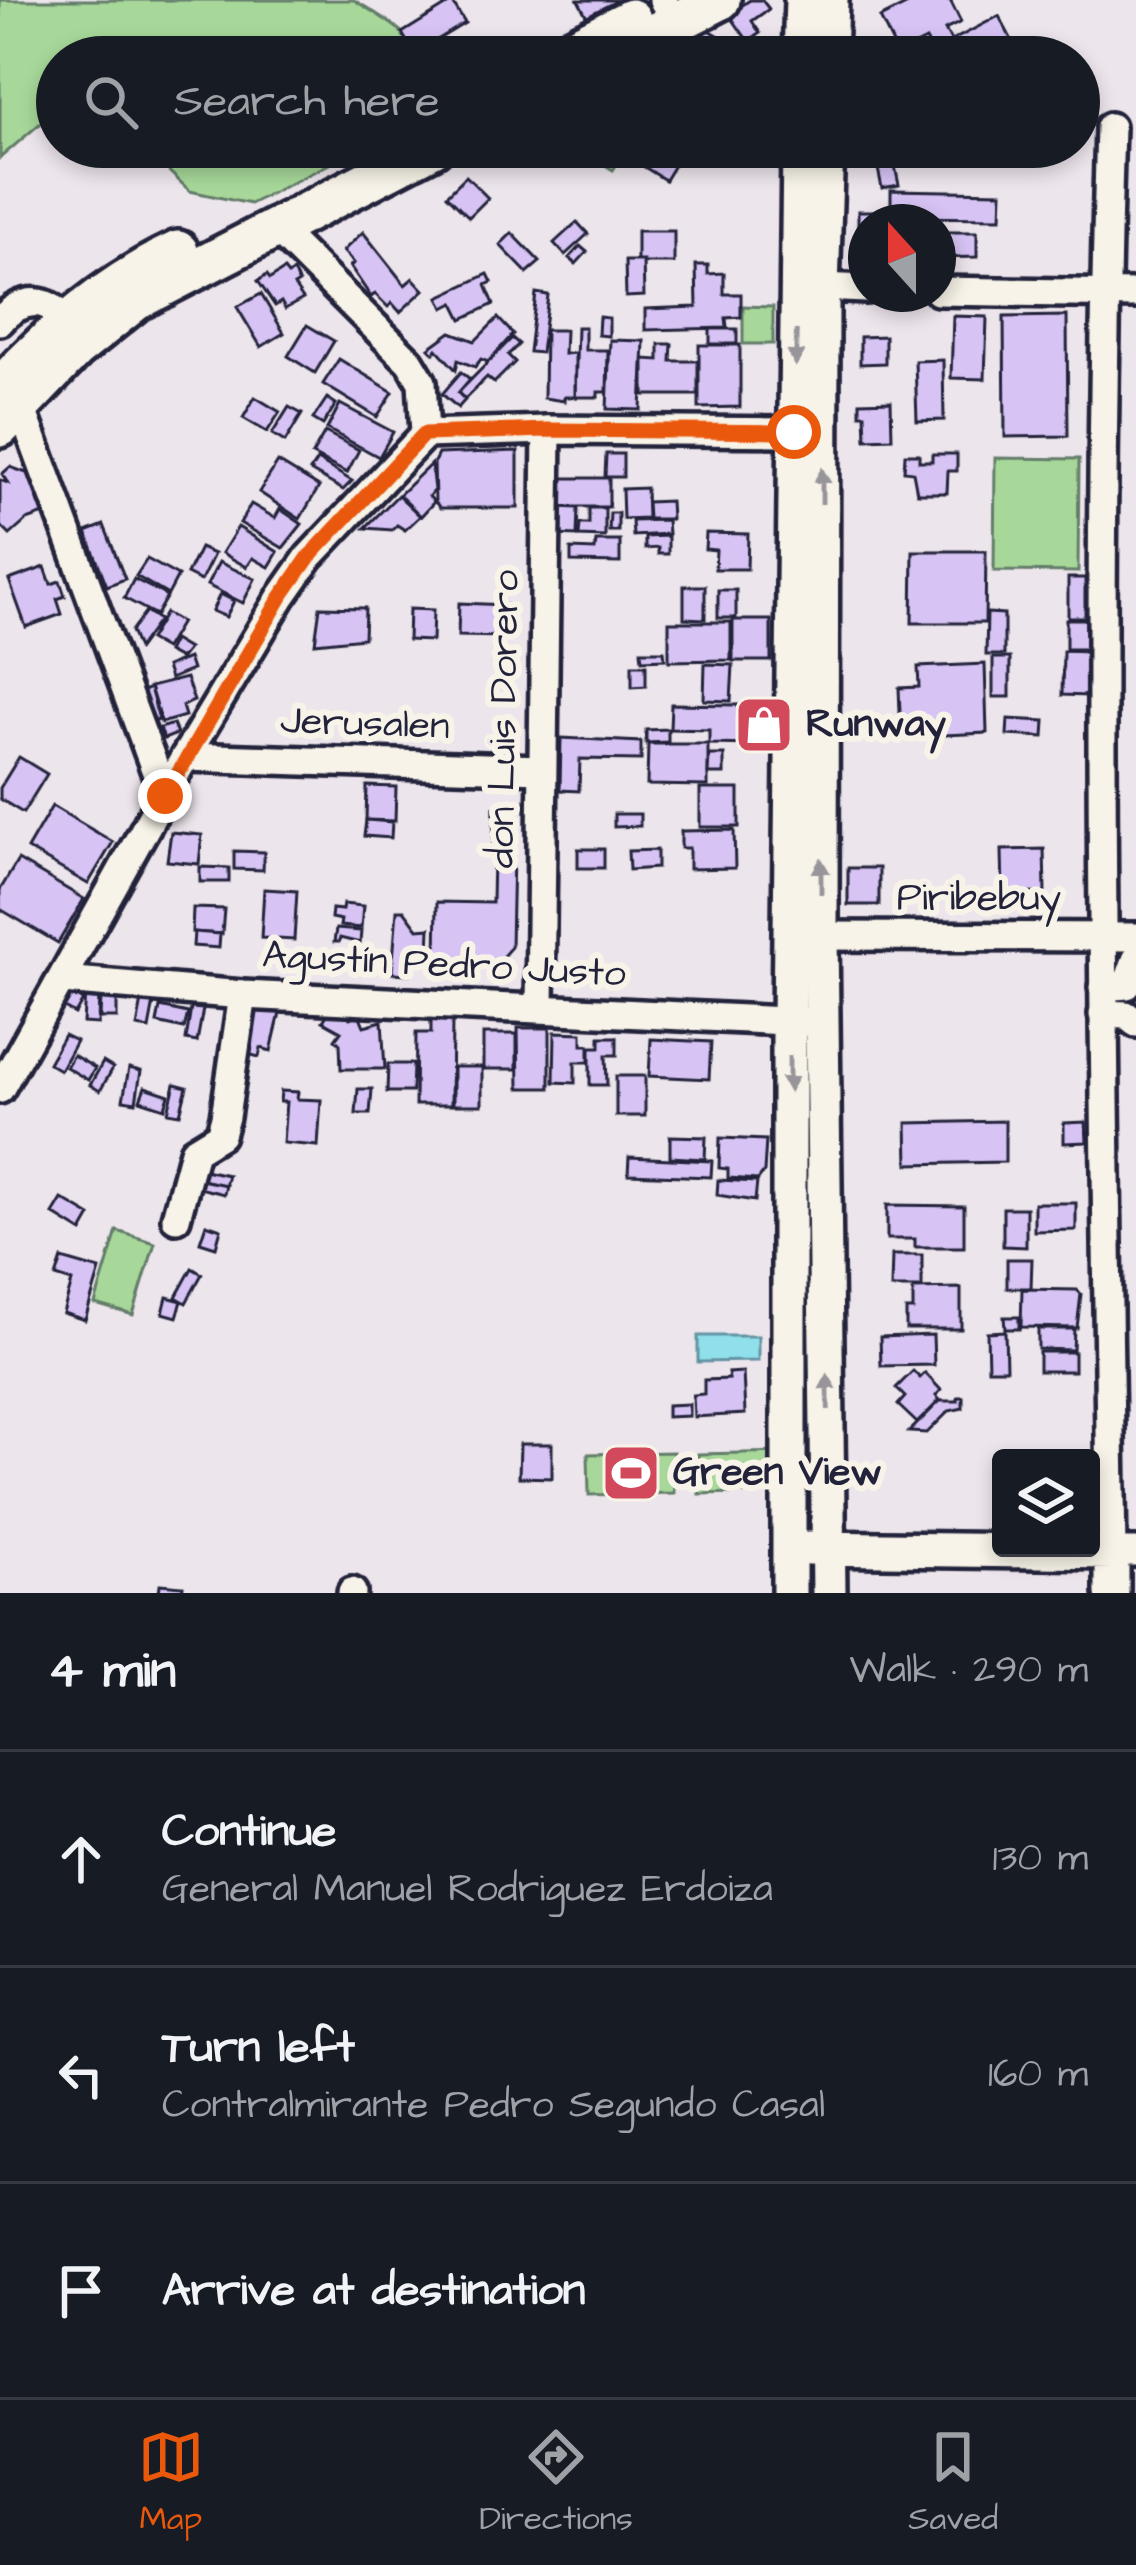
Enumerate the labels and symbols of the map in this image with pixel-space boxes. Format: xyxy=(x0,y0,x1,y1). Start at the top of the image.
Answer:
north arrow xyxy=(848,204,956,312)
one-way arrow xyxy=(786,330,806,368)
route start xyxy=(767,405,821,459)
one-way arrow xyxy=(812,466,832,504)
street label: don Luis Dorero xyxy=(474,569,534,869)
street label: Jerusalen xyxy=(279,694,451,754)
shop icon: Runway xyxy=(733,694,795,756)
place label: Runway xyxy=(806,698,946,754)
route end xyxy=(138,769,192,823)
one-way arrow xyxy=(811,856,831,894)
street label: Piribebuy xyxy=(897,872,1061,927)
street label: Agustín Pedro Justo xyxy=(261,929,627,1001)
one-way arrow xyxy=(780,1056,799,1094)
one-way arrow xyxy=(818,1372,837,1410)
sports icon: Green View xyxy=(600,1442,662,1504)
place label: Green View xyxy=(673,1446,882,1500)

